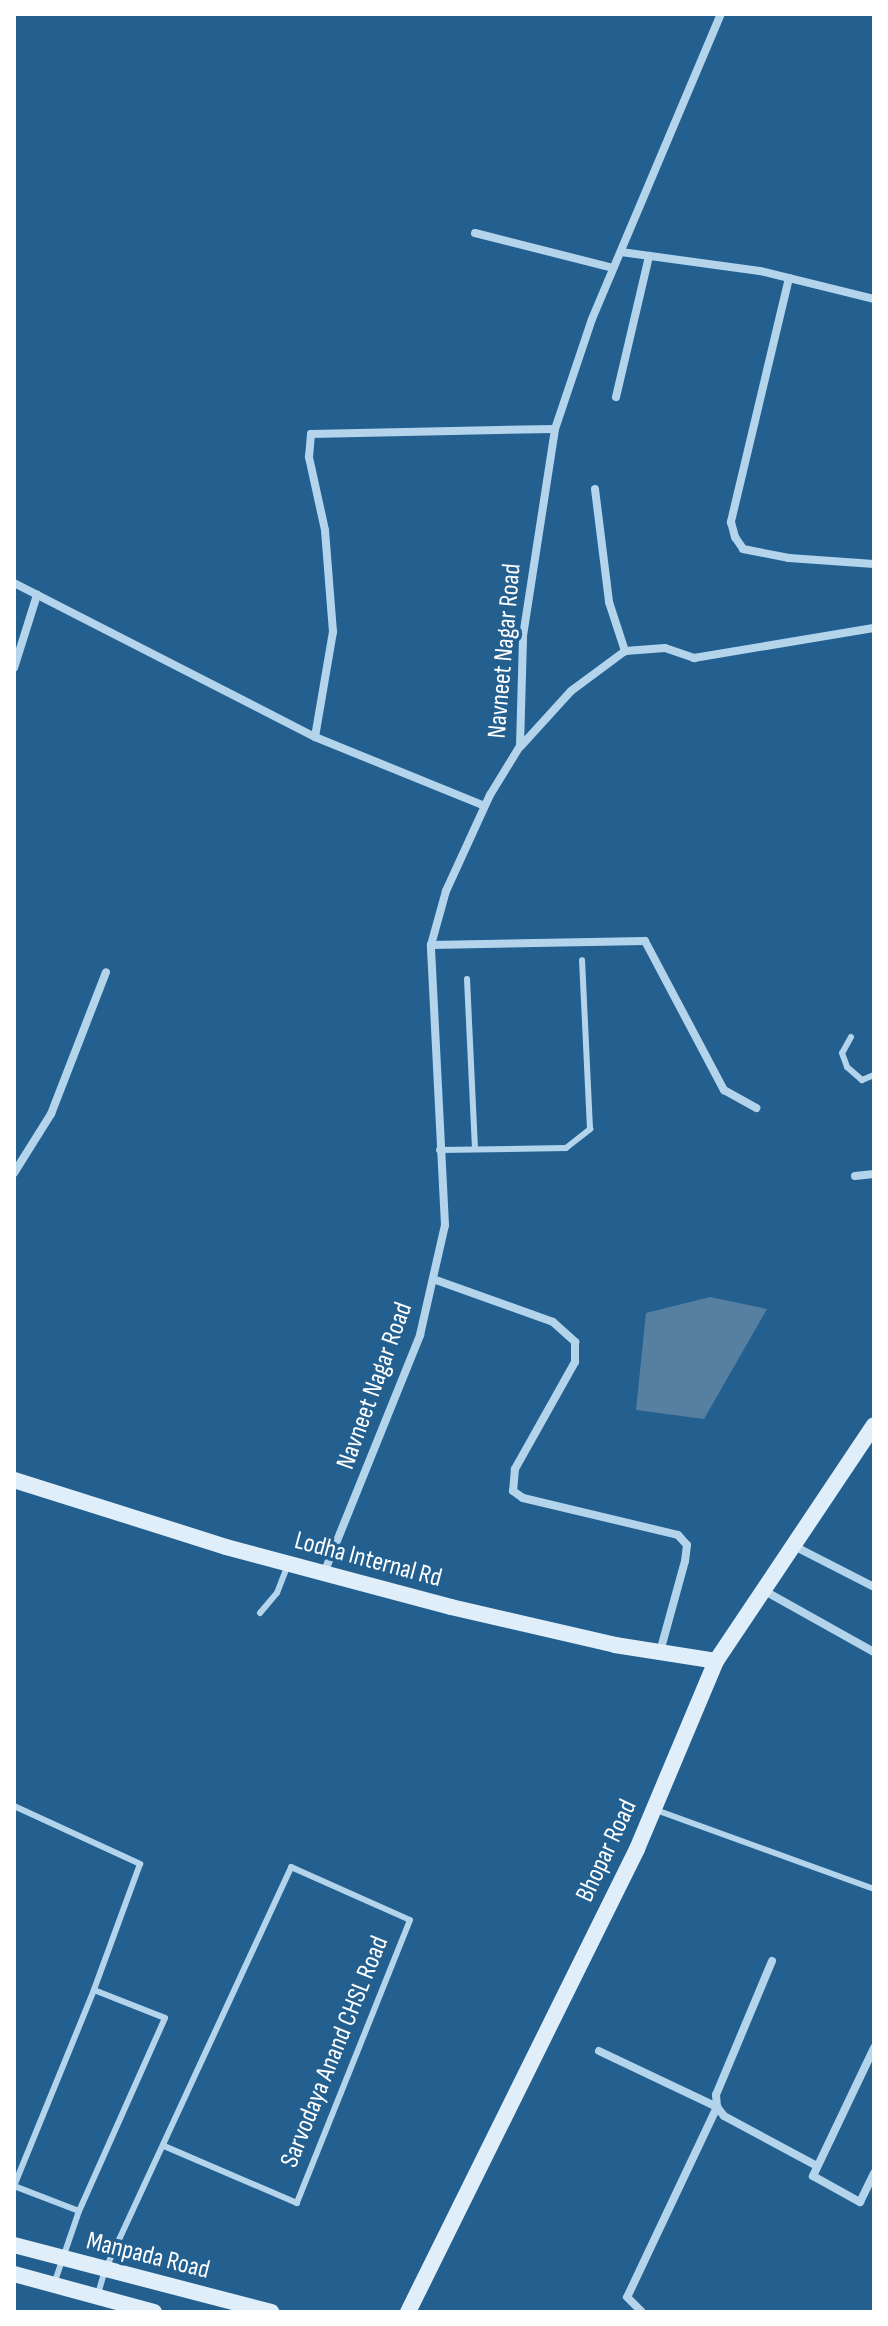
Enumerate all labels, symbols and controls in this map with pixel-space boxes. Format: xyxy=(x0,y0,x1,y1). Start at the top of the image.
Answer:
street label: Navneet Nagar Road xyxy=(482,562,528,740)
street label: Navneet Nagar Road xyxy=(330,1298,420,1474)
street label: Lodha Internal Rd xyxy=(291,1525,445,1595)
street label: Bhopar Road xyxy=(570,1795,644,1907)
street label: Sarvodaya Anand CHSL Road xyxy=(274,1932,396,2172)
street label: Manpada Road xyxy=(83,2226,213,2286)

